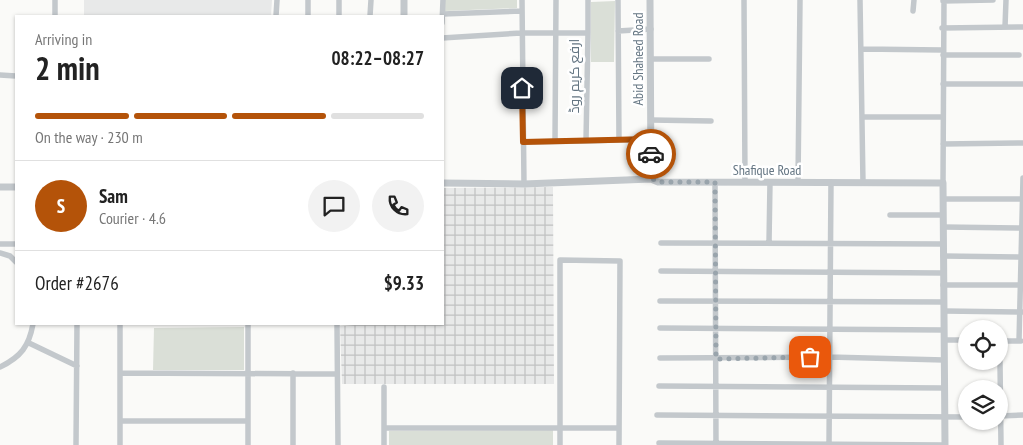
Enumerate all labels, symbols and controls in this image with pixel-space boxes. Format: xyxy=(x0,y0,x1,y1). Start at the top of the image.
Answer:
street label: Abid Shaheed Road xyxy=(629,12,647,106)
text: Arriving in xyxy=(35,29,92,49)
street label: ارفع کریم روڈ xyxy=(565,39,584,113)
text: 08:22–08:27 xyxy=(331,46,424,70)
text: 2 min xyxy=(35,47,100,89)
pin xyxy=(501,67,543,109)
icon: home xyxy=(508,74,536,102)
text: On the way · 230 m xyxy=(35,127,143,147)
courier xyxy=(626,129,676,179)
icon: car xyxy=(637,140,665,168)
street label: Shafique Road xyxy=(733,161,801,179)
button: chat xyxy=(308,180,360,232)
button: phone xyxy=(372,180,424,232)
text: Sam xyxy=(99,184,128,208)
text: S xyxy=(57,194,65,218)
text: Courier · 4.6 xyxy=(99,208,166,228)
text: Order #2676 xyxy=(35,271,119,295)
text: $9.33 xyxy=(384,271,424,295)
map controls xyxy=(958,320,1008,430)
button: locate xyxy=(958,320,1008,370)
pin xyxy=(789,336,831,378)
icon: bag xyxy=(796,343,824,371)
button: layers xyxy=(958,380,1008,430)

